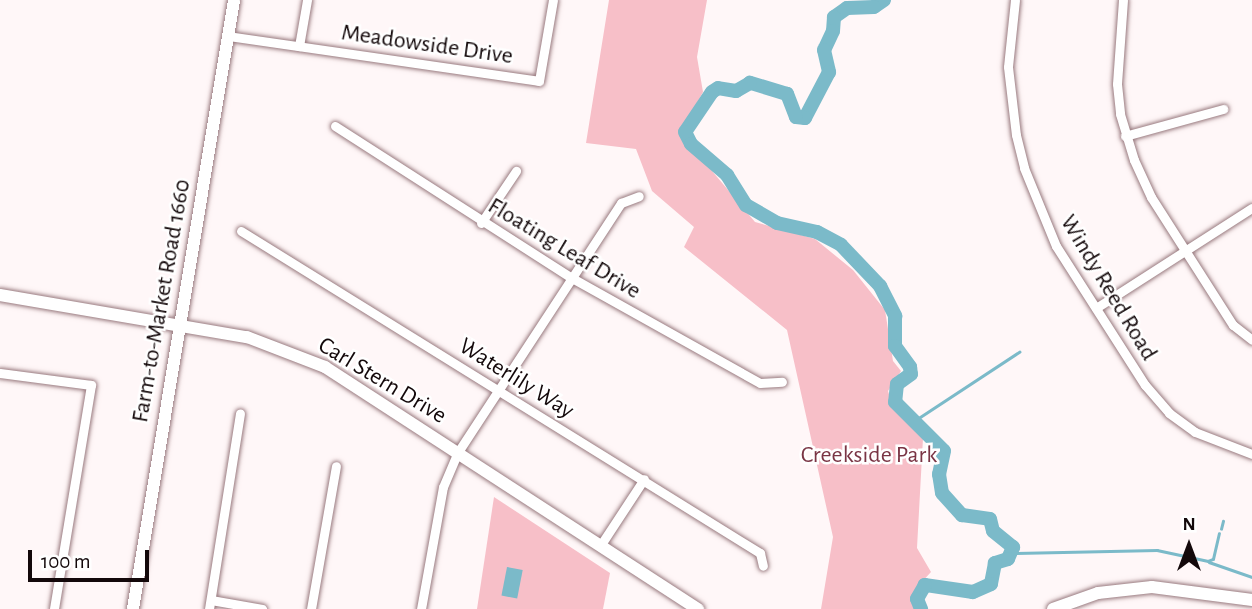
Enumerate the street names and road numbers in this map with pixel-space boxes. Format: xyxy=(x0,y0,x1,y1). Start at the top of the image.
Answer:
street label: Meadowside Drive xyxy=(339,19,515,71)
street label: Farm-to-Market Road 1660 xyxy=(126,177,198,425)
street label: Floating Leaf Drive xyxy=(482,192,646,306)
street label: Windy Reed Road xyxy=(1053,210,1163,366)
street label: Carl Stern Drive xyxy=(313,331,451,431)
street label: Waterlily Way xyxy=(453,332,579,426)

